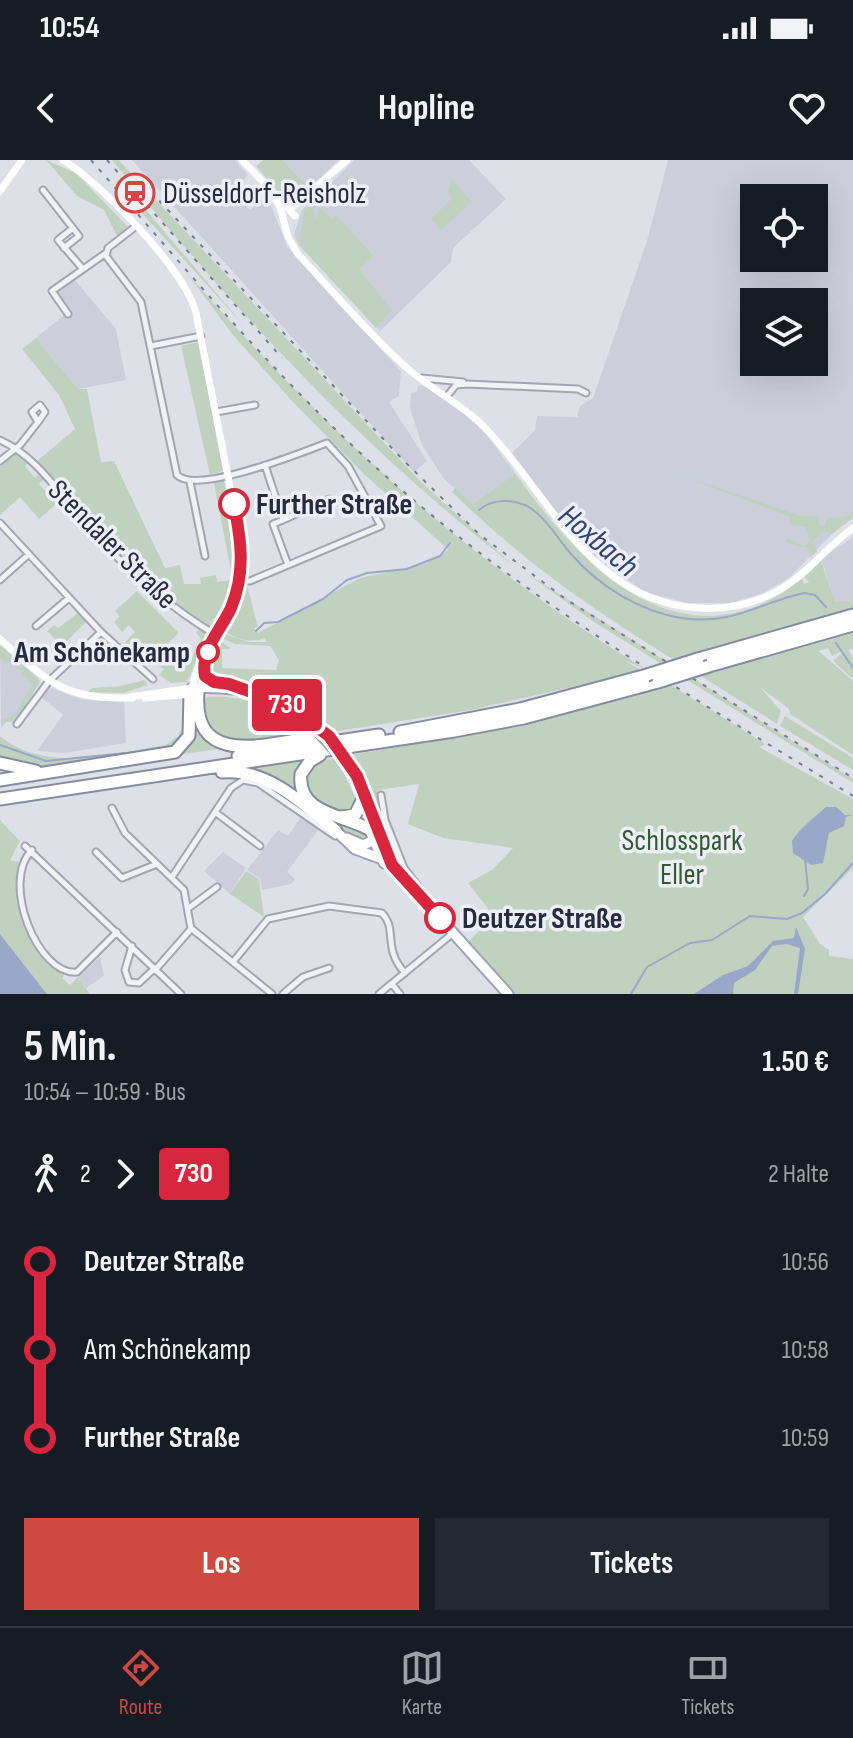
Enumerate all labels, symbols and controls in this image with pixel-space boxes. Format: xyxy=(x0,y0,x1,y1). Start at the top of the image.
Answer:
text: 10:54 xyxy=(40,10,100,46)
icon: back xyxy=(24,86,68,130)
icon: heart xyxy=(785,86,829,130)
text: Hopline xyxy=(378,87,475,130)
station icon: Düsseldorf-Reisholz xyxy=(114,172,156,214)
place label: Düsseldorf-Reisholz xyxy=(163,176,366,212)
map controls xyxy=(740,184,828,376)
button: locate xyxy=(740,184,828,272)
button: layers xyxy=(740,288,828,376)
street label: Stendaler Straße xyxy=(40,473,184,617)
place label: Further Straße xyxy=(256,487,412,523)
marker: Further Straße xyxy=(219,489,249,519)
water label: Hoxbach xyxy=(550,497,646,586)
place label: Am Schönekamp xyxy=(13,635,190,671)
marker: Am Schönekamp xyxy=(197,641,219,663)
line badge: 730 xyxy=(241,679,333,731)
text: 730 xyxy=(268,688,306,721)
park label: Schlosspark Eller xyxy=(622,823,743,893)
place label: Deutzer Straße xyxy=(462,901,623,937)
marker: Deutzer Straße xyxy=(425,903,455,933)
text: 5 Min. xyxy=(24,1020,117,1073)
text: 1.50 € xyxy=(762,1044,829,1080)
text: 10:54 – 10:59 · Bus xyxy=(24,1077,186,1108)
icon: walk xyxy=(24,1152,68,1196)
icon: forward xyxy=(103,1152,147,1196)
text: 730 xyxy=(175,1157,213,1190)
text: 2 xyxy=(80,1159,91,1190)
text: 2 Halte xyxy=(768,1159,829,1190)
text: Deutzer Straße xyxy=(84,1244,245,1280)
text: 10:56 xyxy=(782,1247,829,1278)
text: Am Schönekamp xyxy=(84,1332,251,1368)
text: 10:58 xyxy=(782,1335,829,1366)
text: Further Straße xyxy=(84,1420,240,1456)
text: 10:59 xyxy=(782,1423,829,1454)
button: Los xyxy=(24,1518,419,1610)
button: Tickets xyxy=(435,1518,829,1610)
tab: Route xyxy=(119,1646,163,1721)
tab: Karte xyxy=(400,1646,444,1721)
tab: Tickets xyxy=(681,1646,734,1721)

